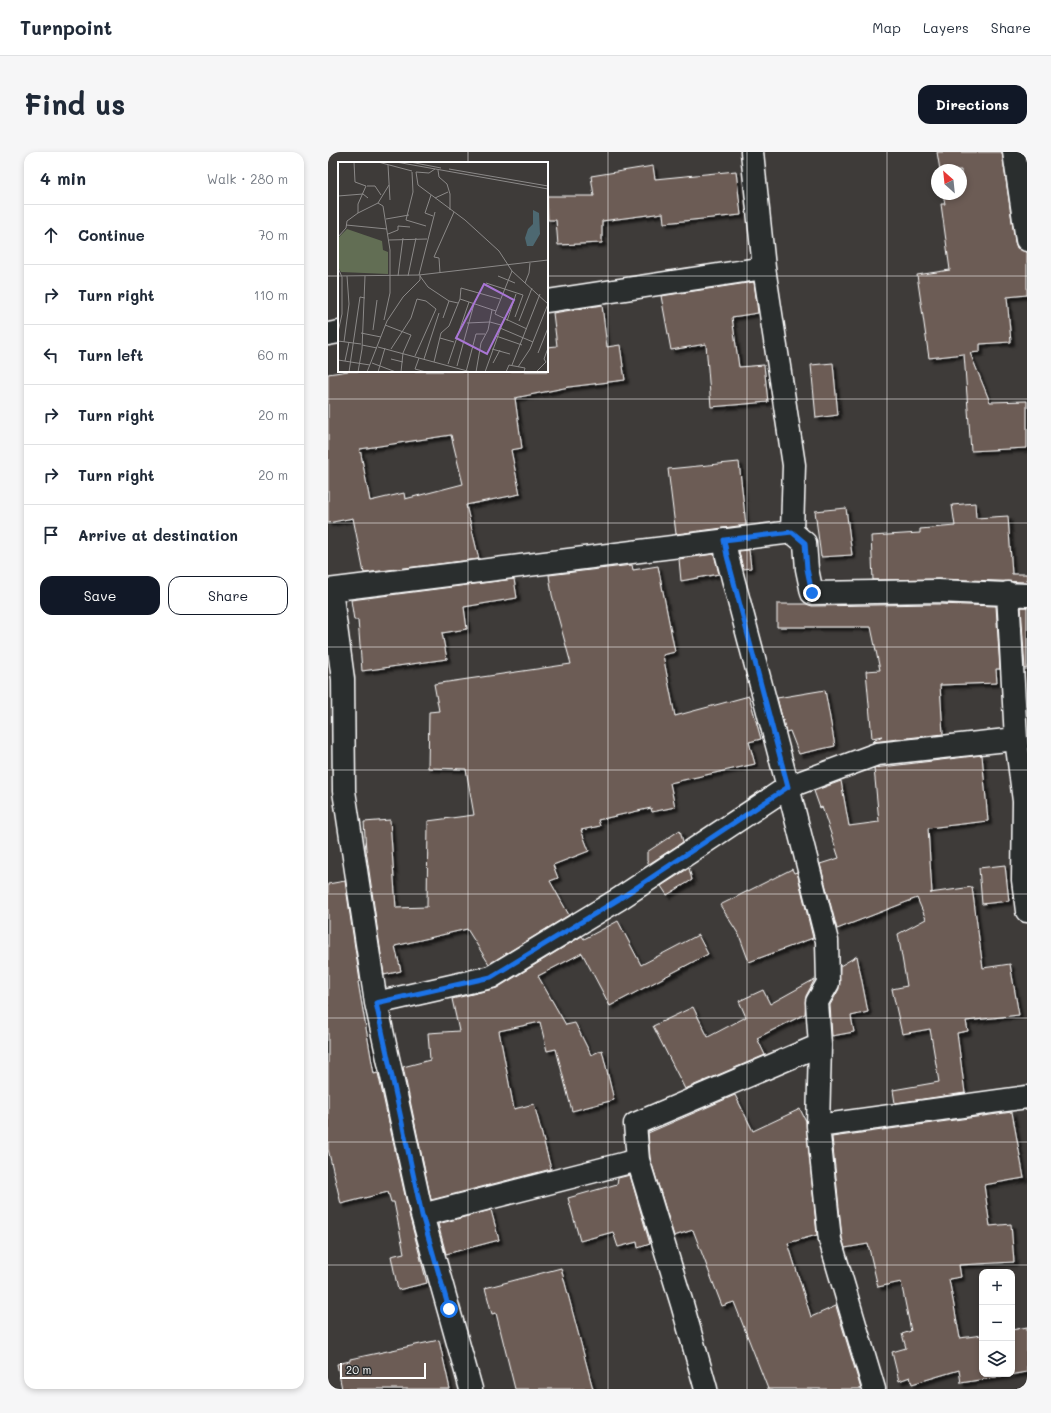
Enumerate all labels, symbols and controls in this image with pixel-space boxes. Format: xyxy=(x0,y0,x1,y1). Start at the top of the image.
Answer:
text: Turnpoint xyxy=(20,15,112,40)
text: Map xyxy=(872,18,901,37)
text: Layers xyxy=(923,18,969,37)
text: Share xyxy=(991,18,1031,37)
button: Directions xyxy=(918,85,1027,124)
text: Find us xyxy=(24,86,125,122)
inset map xyxy=(338,162,548,372)
north arrow xyxy=(931,164,967,200)
text: 4 min xyxy=(40,167,86,189)
text: Walk · 280 m xyxy=(207,170,288,187)
icon: ahead xyxy=(40,224,62,246)
text: Continue xyxy=(78,225,145,245)
text: 70 m xyxy=(258,226,288,243)
icon: right xyxy=(40,284,62,306)
text: Turn right xyxy=(78,285,155,305)
text: 110 m xyxy=(254,286,288,303)
icon: left xyxy=(40,344,62,366)
text: Turn left xyxy=(78,345,143,365)
text: 60 m xyxy=(258,346,288,363)
icon: right xyxy=(40,404,62,426)
text: Turn right xyxy=(78,405,155,425)
text: 20 m xyxy=(258,406,288,423)
icon: right xyxy=(40,464,62,486)
text: Turn right xyxy=(78,465,155,485)
text: 20 m xyxy=(258,466,288,483)
icon: arrive xyxy=(40,524,62,546)
text: Arrive at destination xyxy=(78,525,238,545)
button: Save xyxy=(40,576,160,615)
button: Share xyxy=(168,576,288,615)
route end xyxy=(803,584,821,602)
map controls xyxy=(979,1269,1015,1377)
button: + xyxy=(979,1269,1015,1305)
route start xyxy=(440,1300,458,1318)
button: − xyxy=(979,1305,1015,1341)
button: layers xyxy=(979,1341,1015,1377)
scale bar xyxy=(340,1361,426,1380)
text: 20 m xyxy=(346,1362,371,1377)

